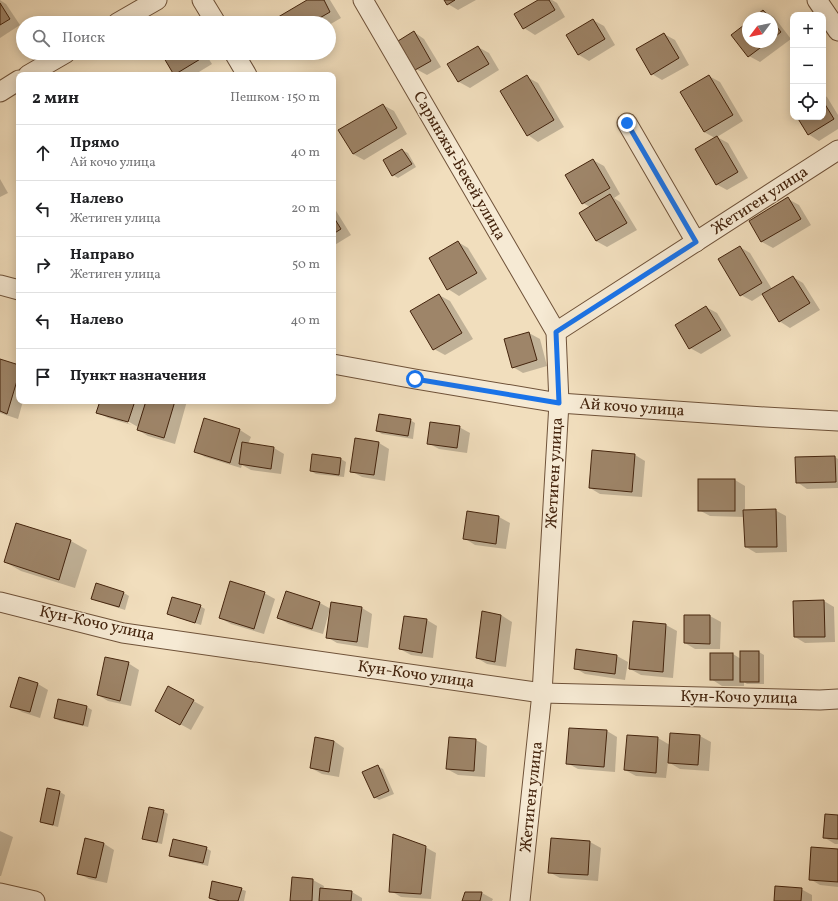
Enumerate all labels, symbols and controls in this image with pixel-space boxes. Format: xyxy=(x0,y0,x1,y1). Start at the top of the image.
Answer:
north arrow xyxy=(742,12,778,48)
map controls xyxy=(790,12,826,120)
button: + xyxy=(790,12,826,48)
search box xyxy=(16,16,336,60)
icon: search xyxy=(30,27,52,49)
text: Поиск xyxy=(62,28,105,49)
button: − xyxy=(790,48,826,84)
button: locate xyxy=(790,84,826,120)
text: 2 мин xyxy=(32,87,79,110)
street label: Сарынжы-Бекей улица xyxy=(407,87,511,245)
text: Пешком · 150 m xyxy=(230,89,320,107)
route end xyxy=(618,114,636,132)
text: Прямо xyxy=(70,133,119,154)
icon: ahead xyxy=(32,142,54,164)
text: 40 m xyxy=(291,144,320,162)
text: Ай кочо улица xyxy=(70,154,156,172)
street label: Жетиген улица xyxy=(707,161,813,241)
text: Налево xyxy=(70,189,124,210)
icon: left xyxy=(32,198,54,220)
text: 20 m xyxy=(291,200,320,218)
text: Жетиген улица xyxy=(70,210,161,228)
text: Направо xyxy=(70,245,134,266)
icon: right xyxy=(32,254,54,276)
text: 50 m xyxy=(292,256,320,274)
text: Жетиген улица xyxy=(70,266,161,284)
icon: left xyxy=(32,310,54,332)
text: Налево xyxy=(70,310,124,331)
text: 40 m xyxy=(291,312,320,330)
icon: arrive xyxy=(32,366,54,388)
text: Пункт назначения xyxy=(70,366,206,387)
route start xyxy=(406,370,424,388)
street label: Ай кочо улица xyxy=(579,393,685,423)
street label: Жетиген улица xyxy=(541,417,569,529)
street label: Кун-Кочо улица xyxy=(37,601,157,647)
street label: Кун-Кочо улица xyxy=(356,656,476,694)
street label: Кун-Кочо улица xyxy=(680,686,798,710)
street label: Жетиген улица xyxy=(515,740,549,854)

